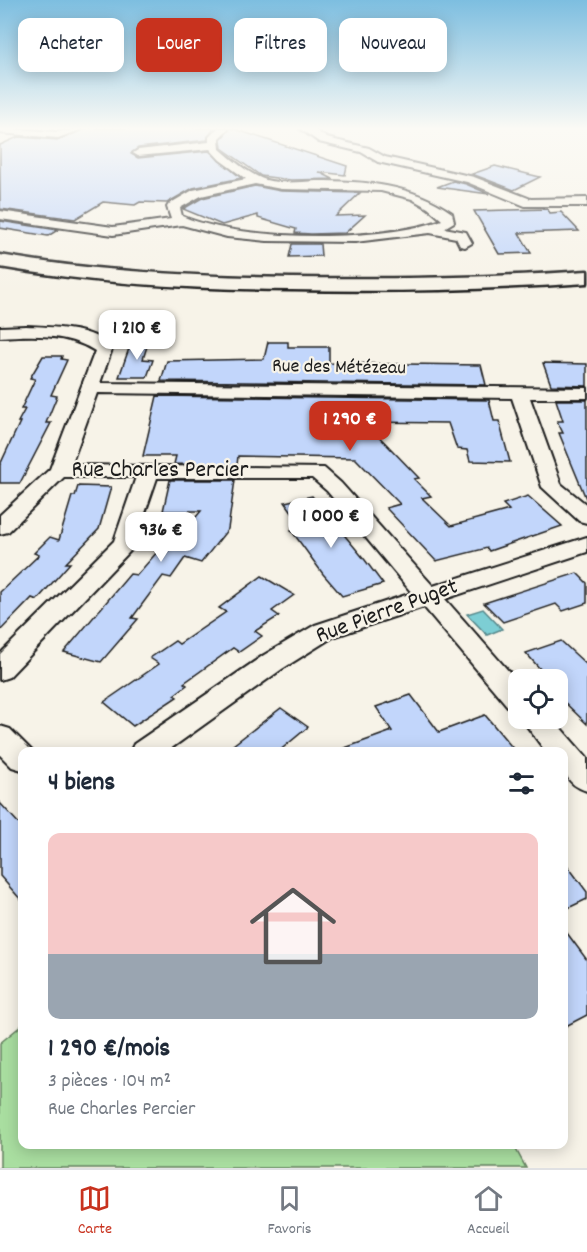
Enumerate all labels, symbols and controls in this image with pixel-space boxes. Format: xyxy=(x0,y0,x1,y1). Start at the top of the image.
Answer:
chip: Acheter xyxy=(18,18,124,72)
chip: Louer xyxy=(136,18,222,72)
chip: Filtres xyxy=(234,18,327,72)
chip: Nouveau xyxy=(339,18,447,72)
pin: 1 210 € xyxy=(82,310,192,361)
text: 1 210 € xyxy=(113,315,161,343)
street label: Rue des Métézeau xyxy=(272,353,406,383)
pin: 1 290 € xyxy=(295,401,405,452)
text: 1 290 € xyxy=(323,406,377,434)
street label: Rue Charles Percier xyxy=(72,454,249,488)
pin: 1 000 € xyxy=(276,498,386,549)
text: 1 000 € xyxy=(302,503,360,531)
pin: 936 € xyxy=(119,512,203,563)
text: 936 € xyxy=(139,517,183,545)
street label: Rue Pierre Puget xyxy=(311,571,463,653)
map controls xyxy=(508,669,568,729)
button: locate xyxy=(508,669,568,729)
text: 4 biens xyxy=(48,765,115,802)
icon: filters xyxy=(505,767,538,800)
icon: home xyxy=(239,872,347,980)
text: 1 290 €/mois xyxy=(48,1031,170,1068)
text: 3 pièces · 104 m² xyxy=(48,1068,171,1096)
text: Rue Charles Percier xyxy=(48,1096,195,1124)
tab: Carte xyxy=(78,1182,112,1241)
tab: Favoris xyxy=(267,1182,312,1241)
tab: Accueil xyxy=(467,1182,509,1241)

